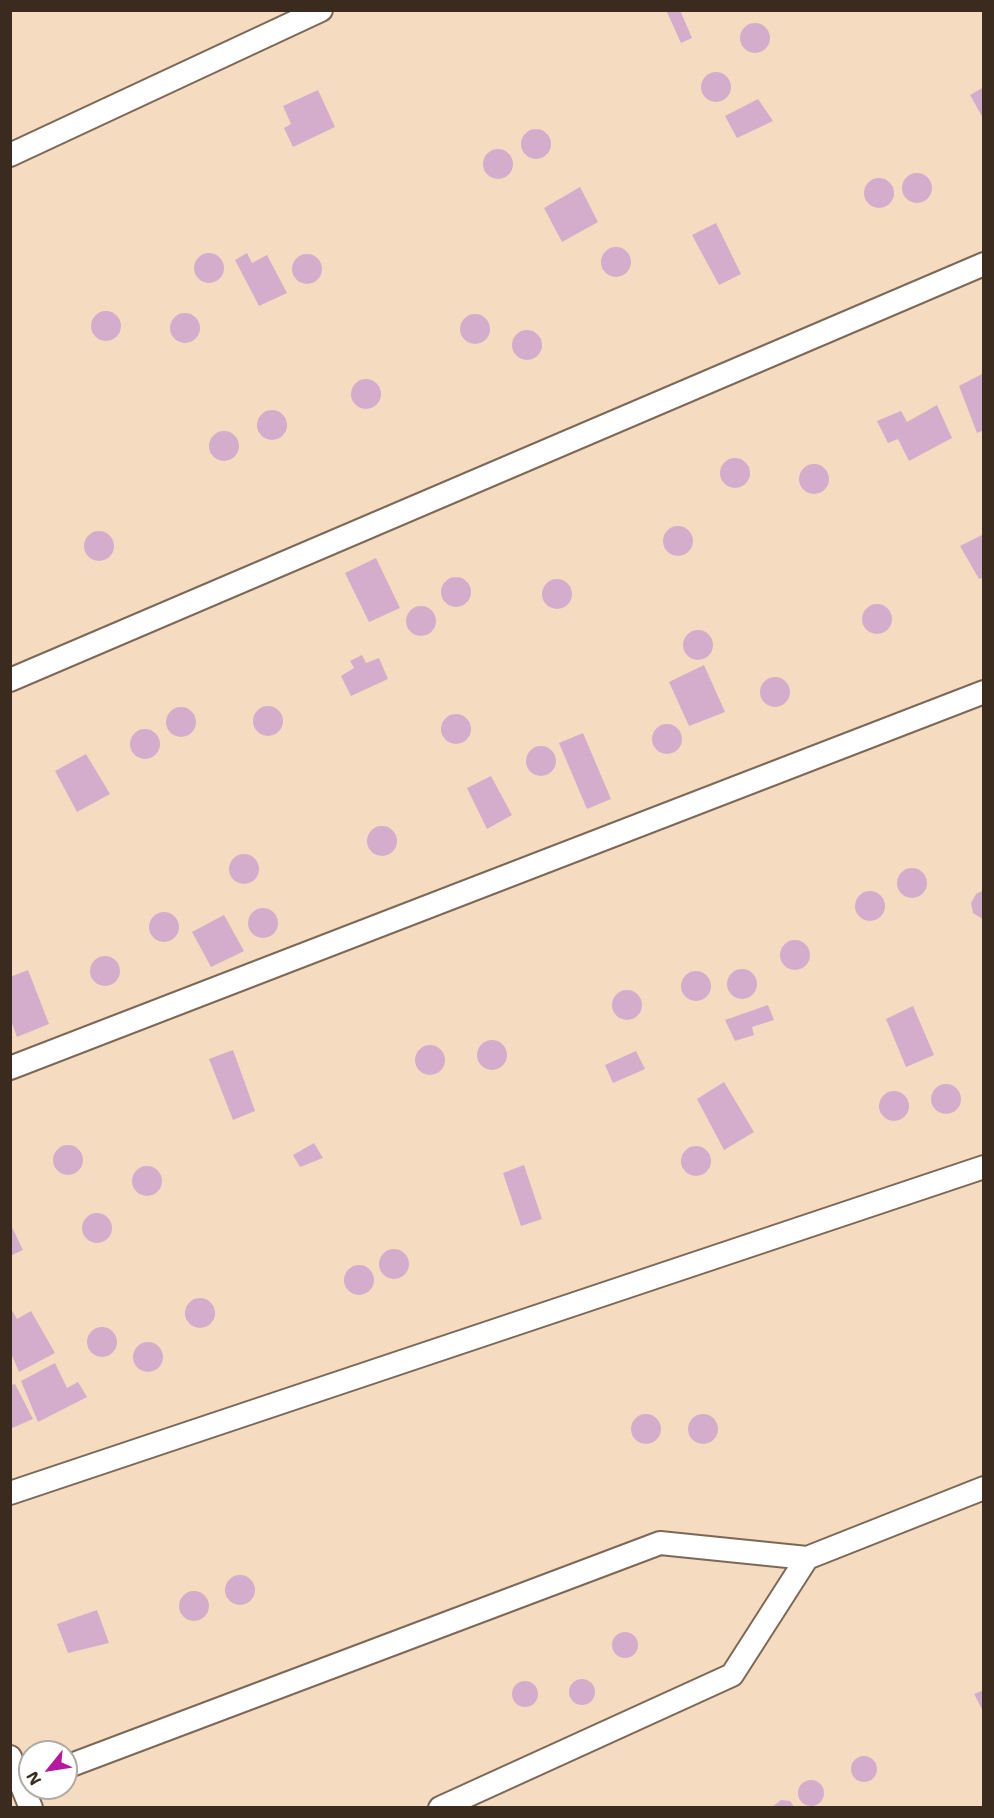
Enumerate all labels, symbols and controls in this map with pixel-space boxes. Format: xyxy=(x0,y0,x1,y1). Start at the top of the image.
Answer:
north arrow xyxy=(18,1740,78,1800)
text: N xyxy=(21,1768,46,1789)

